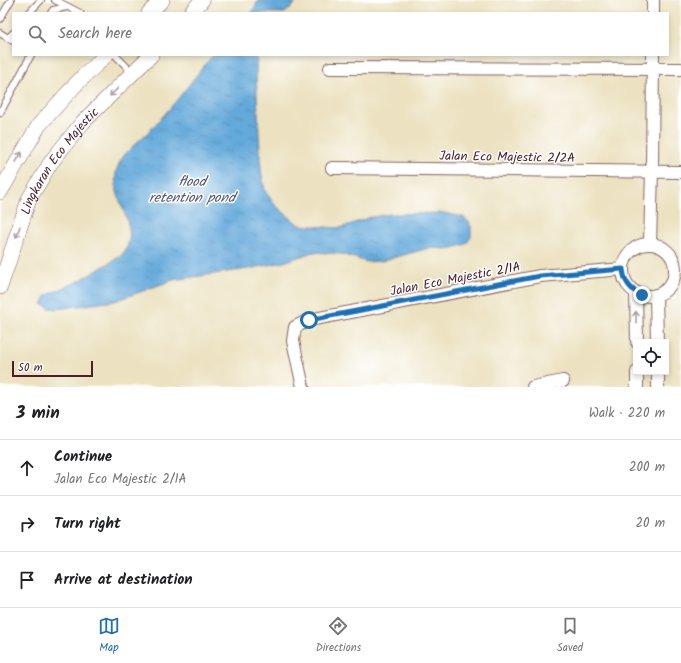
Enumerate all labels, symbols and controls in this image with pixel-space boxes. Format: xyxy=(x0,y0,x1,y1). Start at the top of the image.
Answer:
search box xyxy=(12,12,669,56)
text: Search here xyxy=(58,22,132,46)
icon: search xyxy=(26,23,48,45)
one-way arrow xyxy=(108,88,119,97)
street label: Lingkaran Eco Majestic xyxy=(16,103,104,217)
street label: Jalan Eco Majestic 2/2A xyxy=(439,146,575,169)
one-way arrow xyxy=(15,152,23,164)
water label: flood retention pond xyxy=(149,171,238,209)
one-way arrow xyxy=(13,226,21,238)
street label: Jalan Eco Majestic 2/1A xyxy=(388,257,522,302)
route end xyxy=(633,286,651,304)
route start xyxy=(300,311,318,329)
one-way arrow xyxy=(632,311,640,324)
map controls xyxy=(633,339,669,375)
button: locate xyxy=(633,339,669,375)
scale bar xyxy=(12,359,93,378)
text: 50 m xyxy=(18,359,43,377)
text: 3 min xyxy=(16,400,60,427)
text: Walk · 220 m xyxy=(589,403,665,424)
text: Continue xyxy=(54,445,112,469)
icon: ahead xyxy=(16,457,38,479)
text: 200 m xyxy=(629,457,665,478)
text: Jalan Eco Majestic 2/1A xyxy=(54,469,186,490)
text: Turn right xyxy=(54,512,121,536)
icon: right xyxy=(16,513,38,535)
text: 20 m xyxy=(635,513,665,534)
text: Arrive at destination xyxy=(54,568,193,592)
icon: arrive xyxy=(16,569,38,591)
tab: Map xyxy=(98,615,120,657)
tab: Directions xyxy=(316,615,361,657)
tab: Saved xyxy=(557,615,583,657)

